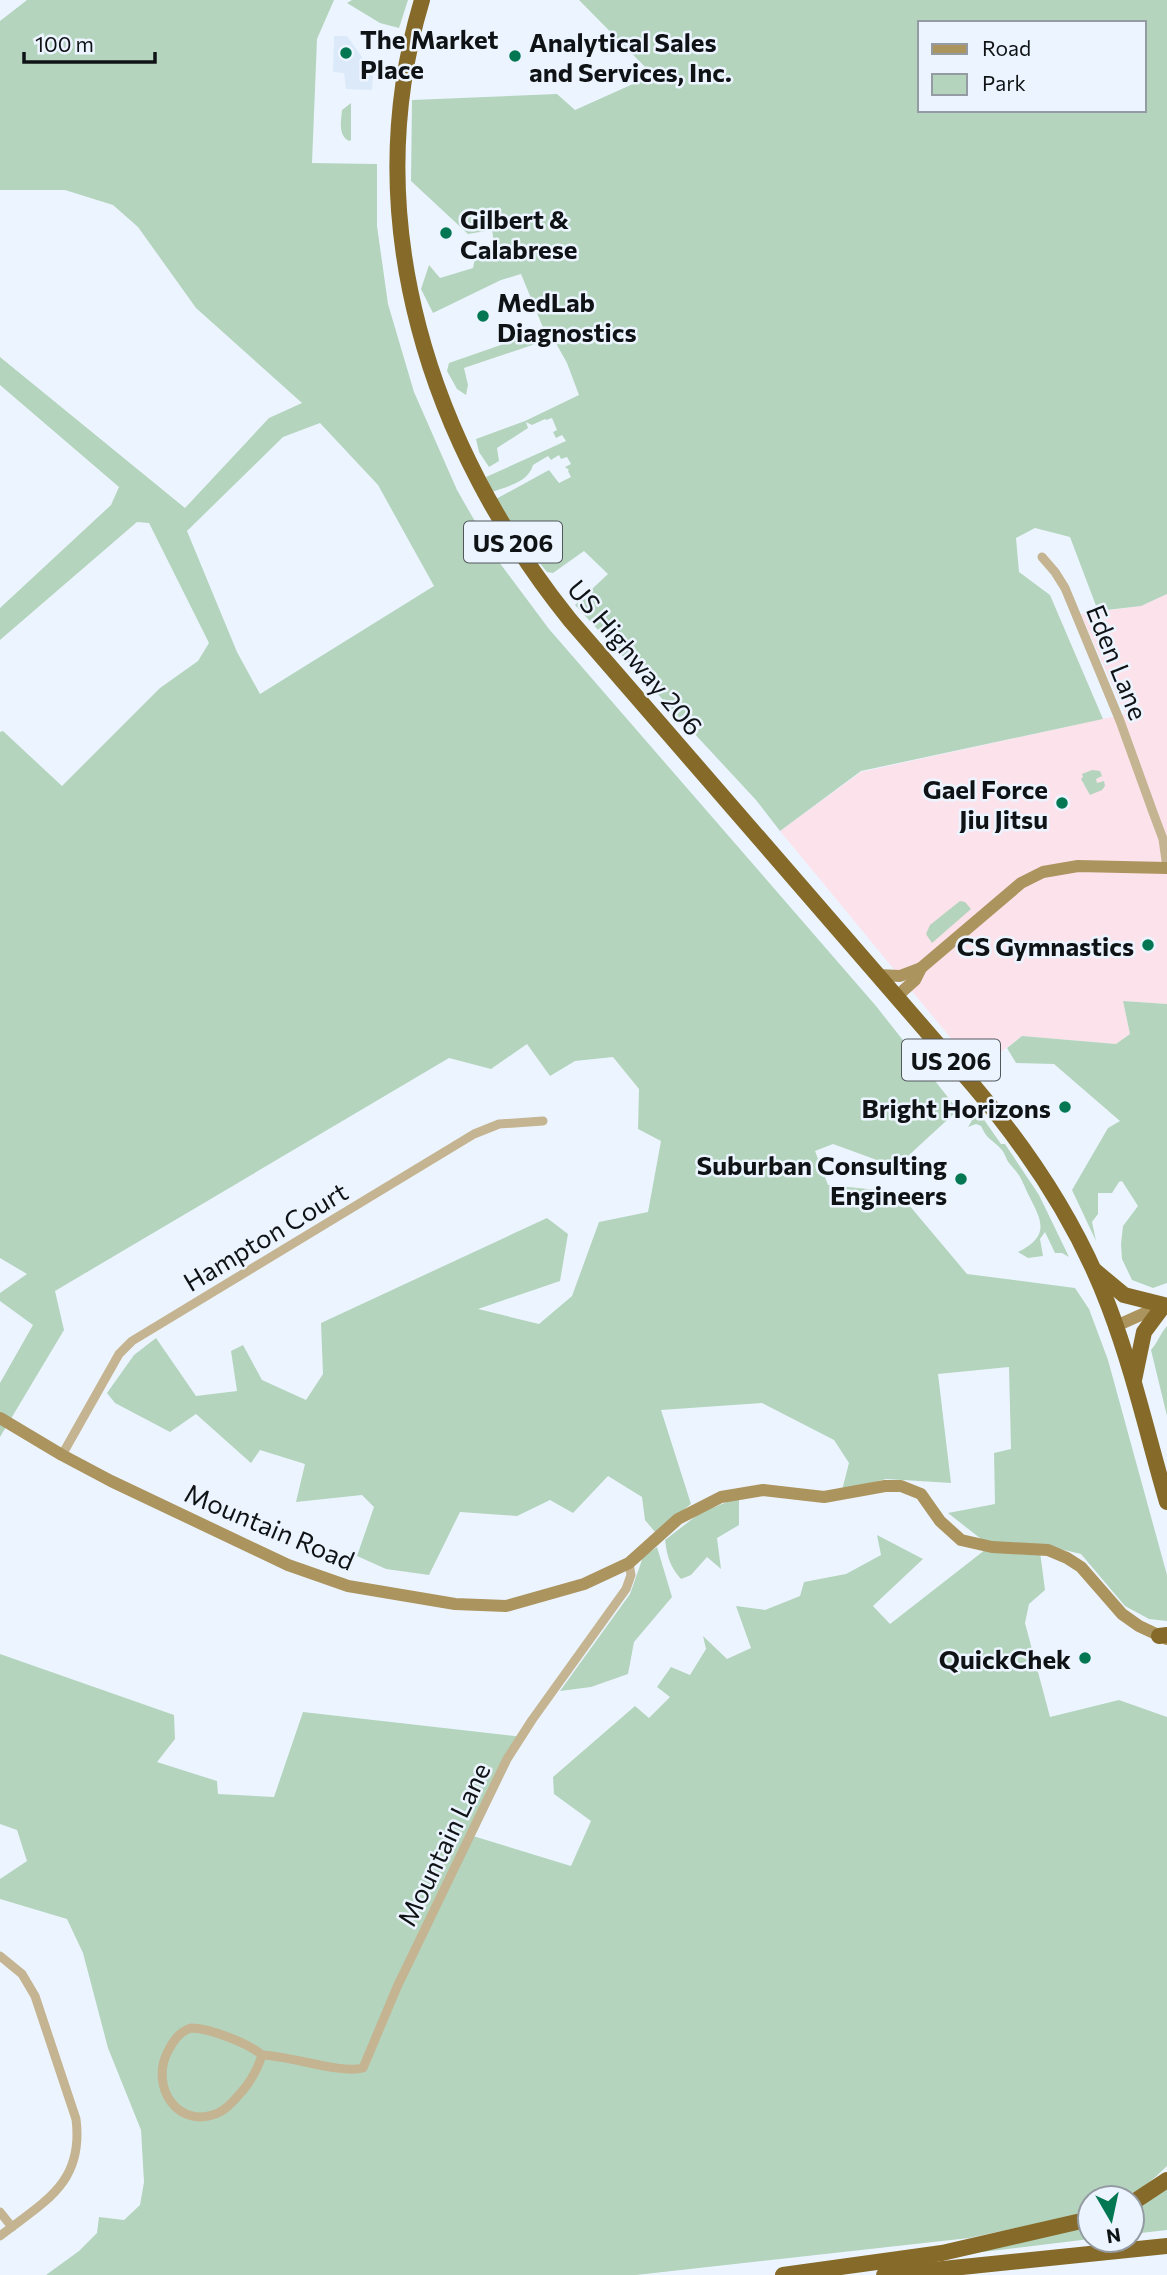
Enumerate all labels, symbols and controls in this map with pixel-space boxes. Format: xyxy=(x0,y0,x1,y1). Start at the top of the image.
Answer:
scale bar xyxy=(24,21,156,65)
legend xyxy=(918,21,1146,112)
place label: The Market Place xyxy=(360,23,499,84)
place label: Analytical Sales and Services, Inc. xyxy=(529,26,732,87)
text: 100 m xyxy=(35,31,94,56)
text: Road xyxy=(982,35,1031,60)
marker: The Market Place xyxy=(338,45,354,61)
marker: Analytical Sales and Services, Inc. xyxy=(507,48,523,64)
text: Park xyxy=(982,70,1026,95)
place label: Gilbert & Calabrese xyxy=(460,203,578,264)
marker: Gilbert & Calabrese xyxy=(438,225,454,241)
place label: MedLab Diagnostics xyxy=(497,286,637,347)
marker: MedLab Diagnostics xyxy=(475,308,491,324)
road number: US 206 xyxy=(464,522,562,562)
street label: US Highway 206 xyxy=(562,573,710,741)
street label: Eden Lane xyxy=(1081,600,1155,724)
place label: Gael Force Jiu Jitsu xyxy=(923,773,1048,834)
marker: Gael Force Jiu Jitsu xyxy=(1054,795,1070,811)
place label: CS Gymnastics xyxy=(957,930,1134,961)
marker: CS Gymnastics xyxy=(1140,937,1156,953)
road number: US 206 xyxy=(902,1040,1000,1080)
place label: Bright Horizons xyxy=(862,1092,1051,1123)
marker: Bright Horizons xyxy=(1057,1099,1073,1115)
place label: Suburban Consulting Engineers xyxy=(697,1149,947,1210)
marker: Suburban Consulting Engineers xyxy=(953,1171,969,1187)
street label: Hampton Court xyxy=(177,1175,353,1297)
street label: Mountain Road xyxy=(180,1476,360,1576)
place label: QuickChek xyxy=(939,1643,1071,1674)
marker: QuickChek xyxy=(1077,1650,1093,1666)
street label: Mountain Lane xyxy=(390,1757,496,1931)
north arrow xyxy=(1076,2184,1146,2254)
text: N xyxy=(1105,2224,1123,2249)

